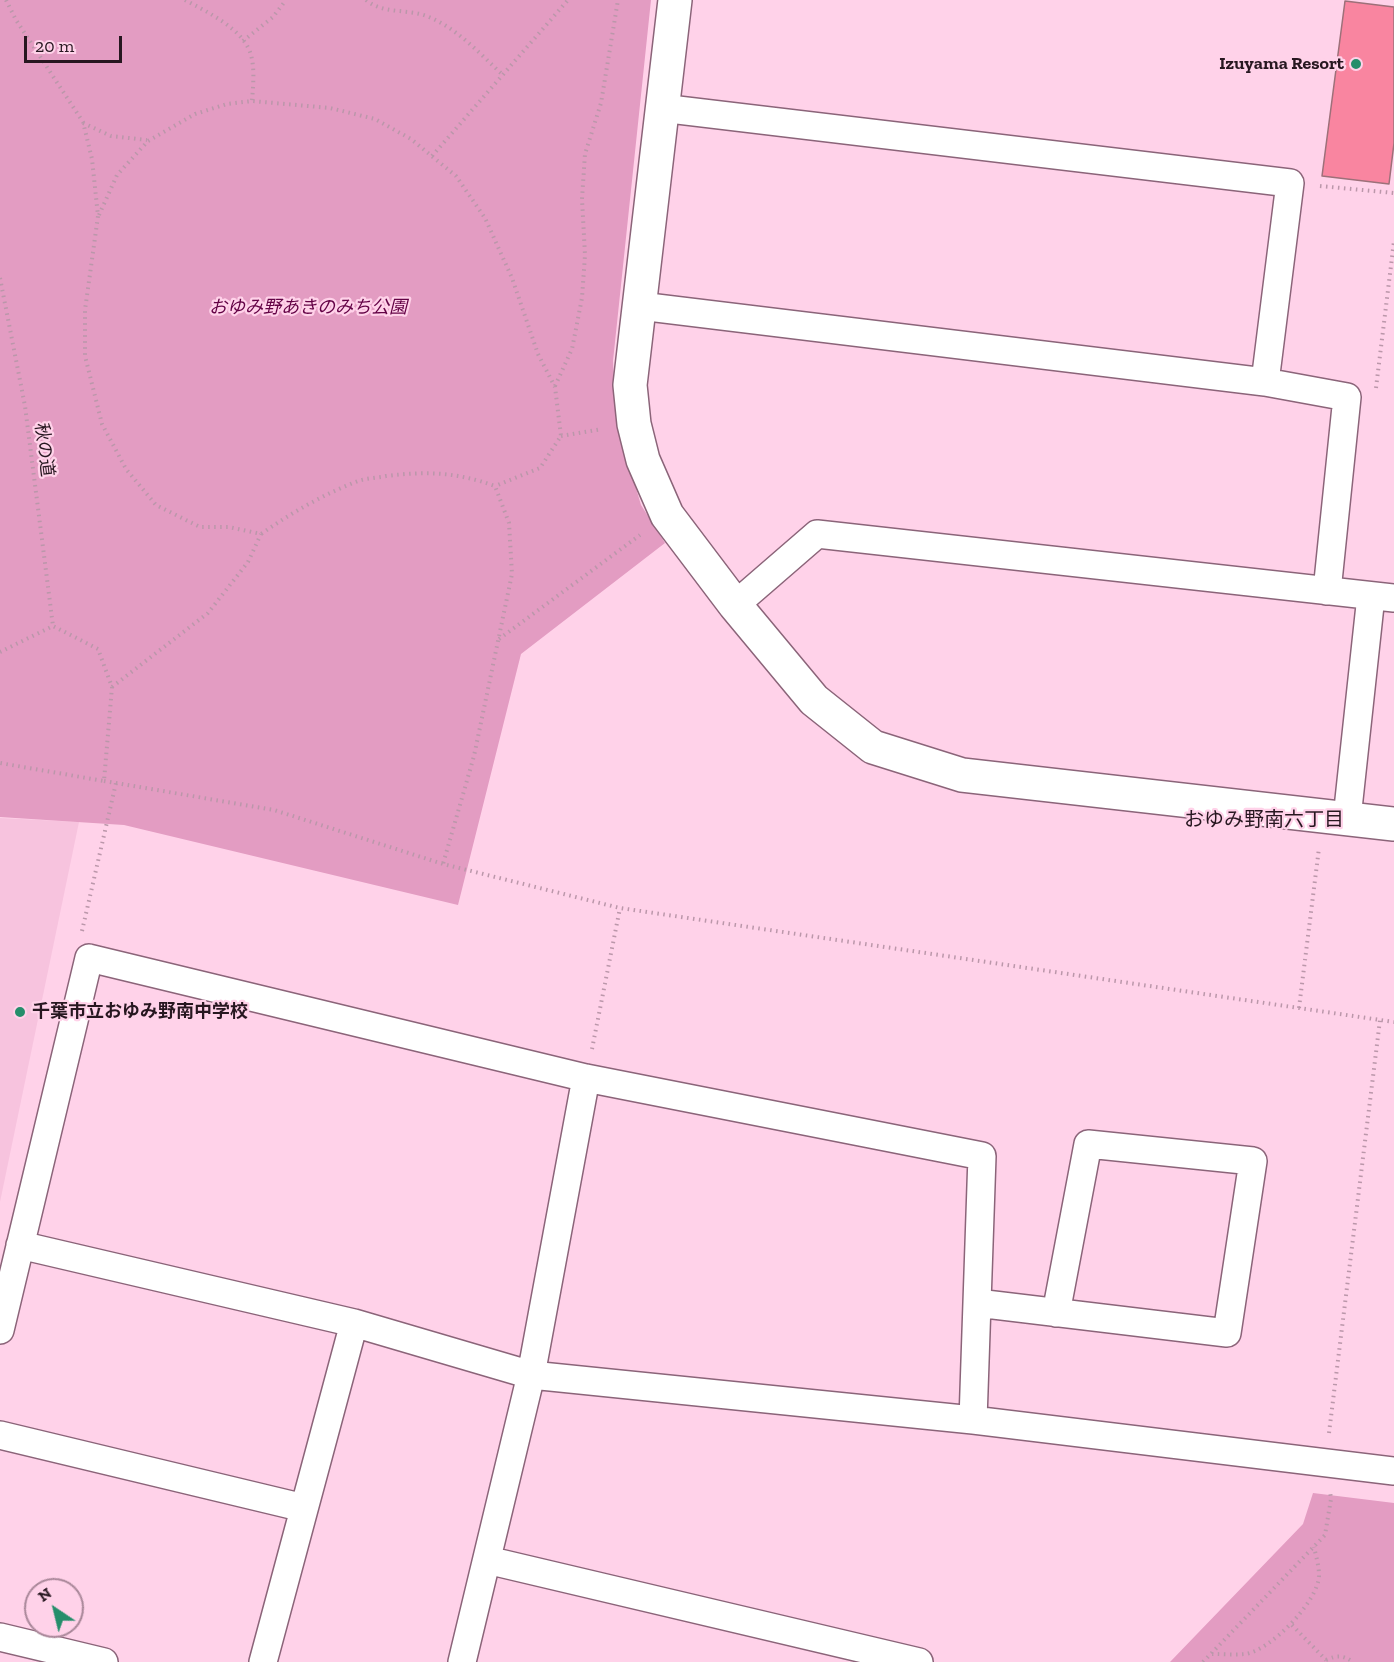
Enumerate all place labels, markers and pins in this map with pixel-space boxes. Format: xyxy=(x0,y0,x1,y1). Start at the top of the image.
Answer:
place label: Izuyama Resort xyxy=(1219,53,1344,75)
marker: Izuyama Resort xyxy=(1349,57,1363,71)
place label: 千葉市立おゆみ野南中学校 xyxy=(32,1001,248,1023)
marker: 千葉市立おゆみ野南中学校 xyxy=(13,1005,27,1019)

